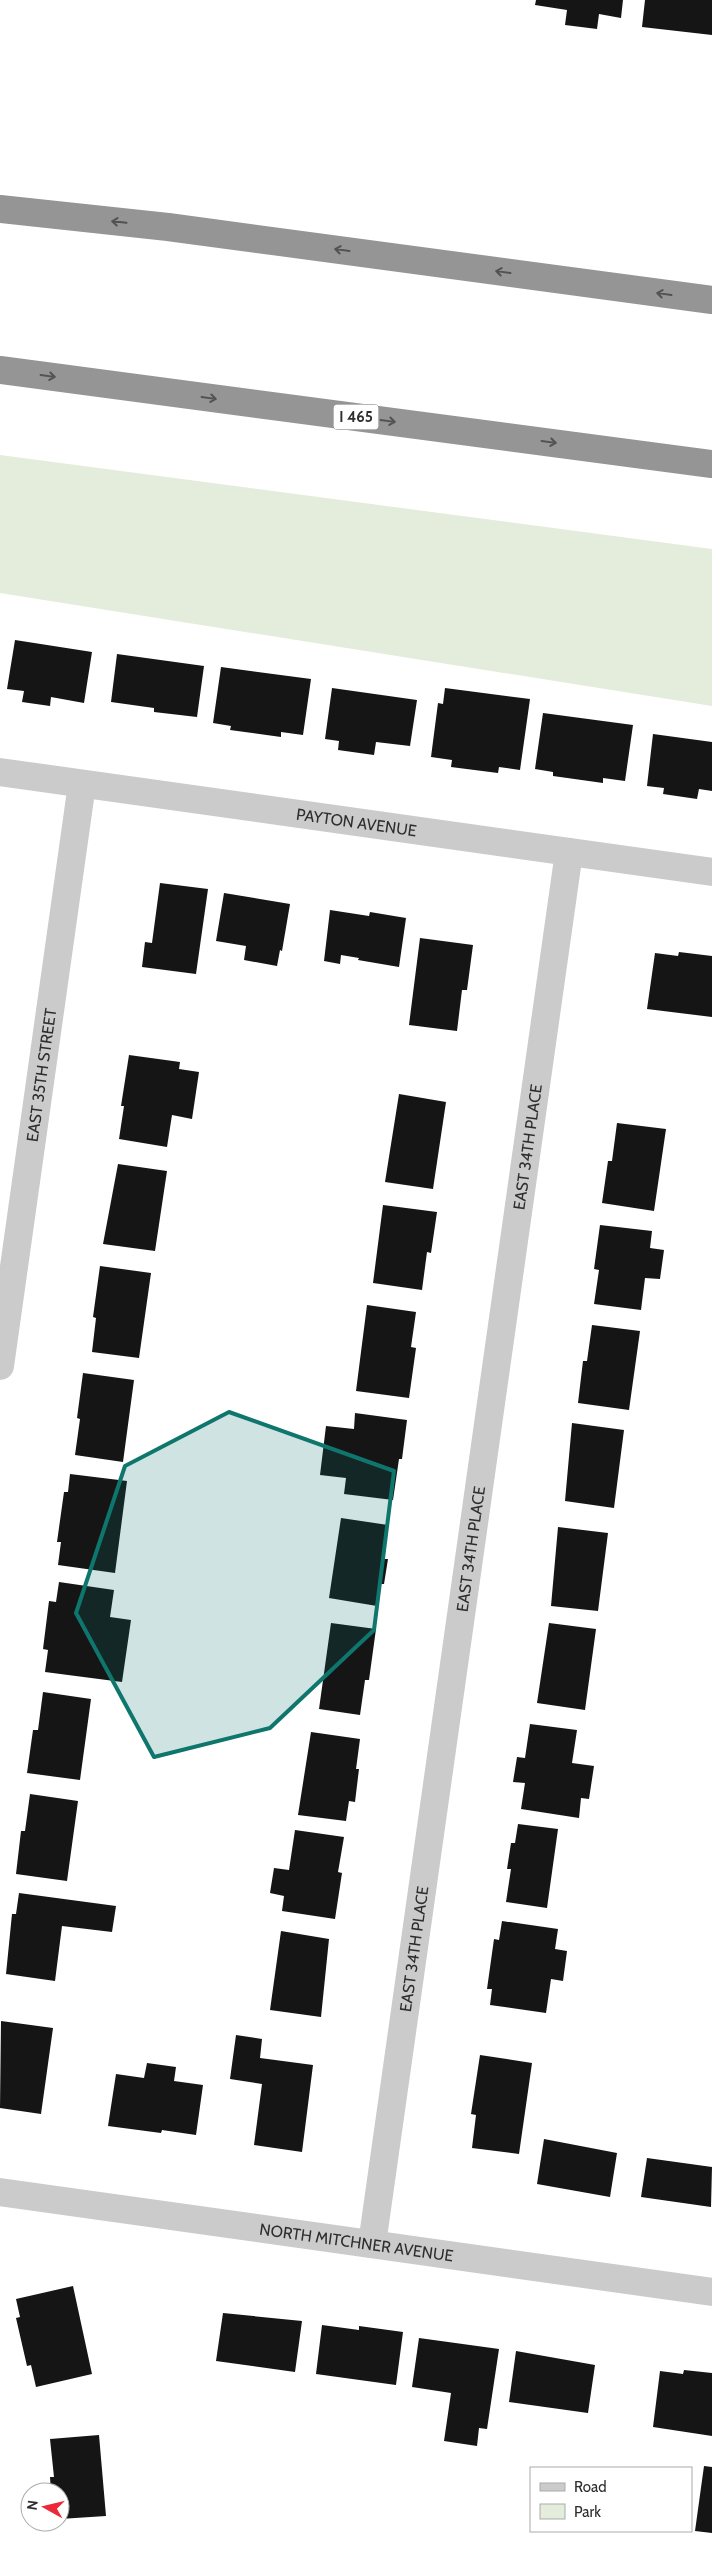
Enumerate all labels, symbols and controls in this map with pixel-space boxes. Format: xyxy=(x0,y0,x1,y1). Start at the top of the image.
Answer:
one-way arrow xyxy=(112,217,128,227)
one-way arrow xyxy=(334,245,350,255)
one-way arrow xyxy=(495,267,511,277)
one-way arrow xyxy=(656,288,672,298)
one-way arrow xyxy=(40,371,56,381)
one-way arrow xyxy=(201,393,217,403)
road number: I 465 xyxy=(334,404,378,430)
one-way arrow xyxy=(380,416,396,426)
one-way arrow xyxy=(541,438,557,448)
street label: PAYTON AVENUE xyxy=(295,804,418,840)
street label: EAST 35TH STREET xyxy=(22,1006,60,1143)
street label: EAST 34TH PLACE xyxy=(509,1083,546,1211)
street label: EAST 34TH PLACE xyxy=(452,1485,489,1613)
street label: EAST 34TH PLACE xyxy=(395,1885,432,2013)
street label: NORTH MITCHNER AVENUE xyxy=(258,2219,455,2265)
legend xyxy=(530,2467,692,2532)
text: Road xyxy=(574,2478,607,2496)
north arrow xyxy=(20,2482,70,2532)
text: N xyxy=(23,2499,42,2511)
text: Park xyxy=(574,2503,601,2521)

